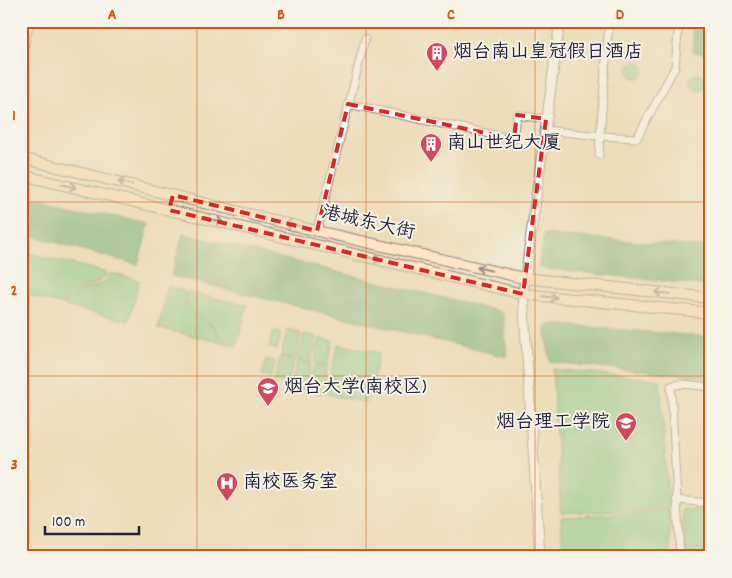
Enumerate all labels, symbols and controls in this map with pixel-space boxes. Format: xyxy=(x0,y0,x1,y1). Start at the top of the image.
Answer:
text: A xyxy=(108,4,117,27)
text: B xyxy=(277,4,285,27)
text: C xyxy=(447,4,455,27)
text: D xyxy=(616,4,625,27)
place label: 烟台南山皇冠假日酒店 xyxy=(453,40,643,67)
building icon: 烟台南山皇冠假日酒店 xyxy=(425,41,449,72)
text: 1 xyxy=(12,105,16,128)
place label: 南山世纪大厦 xyxy=(447,131,561,158)
building icon: 南山世纪大厦 xyxy=(419,132,443,163)
one-way arrow xyxy=(118,178,134,187)
one-way arrow xyxy=(60,182,76,191)
street label: 港城东大街 xyxy=(319,200,417,248)
one-way arrow xyxy=(208,217,224,226)
one-way arrow xyxy=(284,219,300,228)
one-way arrow xyxy=(366,255,382,264)
one-way arrow xyxy=(477,264,493,273)
text: 2 xyxy=(11,280,18,303)
one-way arrow xyxy=(655,288,671,298)
one-way arrow xyxy=(542,292,558,302)
place label: 烟台大学(南校区) xyxy=(284,375,427,402)
school or university icon: 烟台大学(南校区) xyxy=(256,376,280,407)
place label: 烟台理工学院 xyxy=(496,410,610,437)
school or university icon: 烟台理工学院 xyxy=(614,411,638,442)
text: 3 xyxy=(10,454,18,477)
place label: 南校医务室 xyxy=(243,470,338,497)
hospital icon: 南校医务室 xyxy=(215,471,239,502)
scale bar xyxy=(45,503,139,535)
text: 100 m xyxy=(52,512,85,534)

